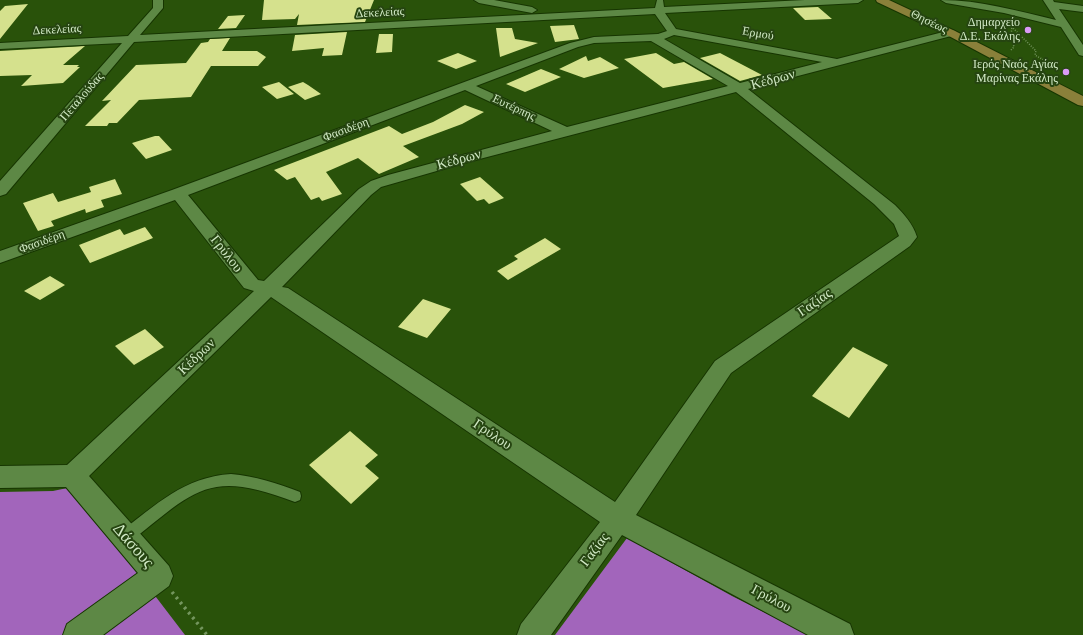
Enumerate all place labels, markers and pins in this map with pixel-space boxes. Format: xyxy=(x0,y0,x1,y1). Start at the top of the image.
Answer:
place label: Δημαρχείο Δ.Ε. Εκάλης xyxy=(960,16,1020,44)
marker: Δημαρχείο Δ.Ε. Εκάλης xyxy=(1023,25,1033,35)
place label: Ιερός Ναός Αγίας Μαρίνας Εκάλης xyxy=(973,58,1058,86)
marker: Ιερός Ναός Αγίας Μαρίνας Εκάλης xyxy=(1061,67,1071,77)

